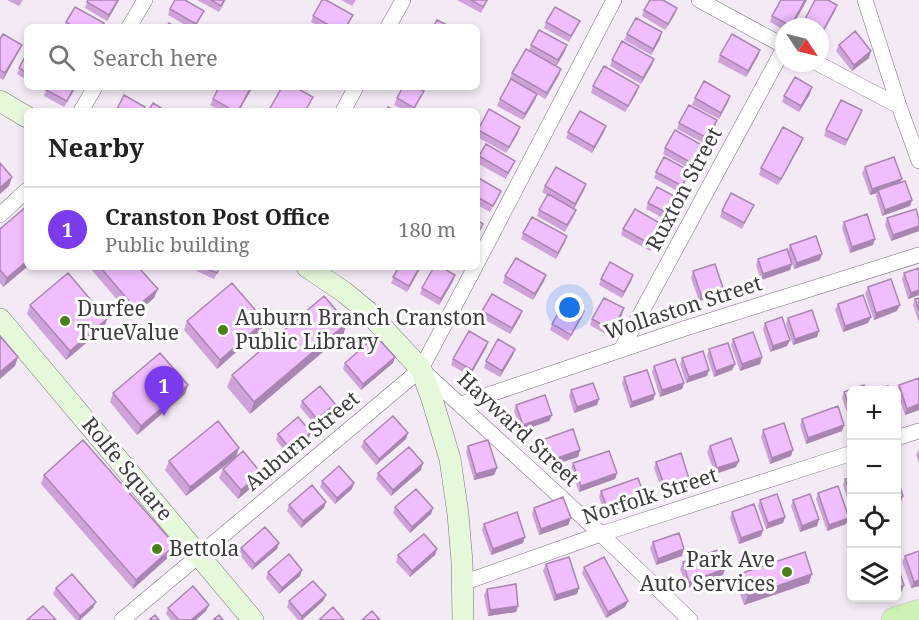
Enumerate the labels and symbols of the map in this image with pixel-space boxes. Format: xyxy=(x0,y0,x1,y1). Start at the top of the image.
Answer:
north arrow xyxy=(775,18,829,72)
street label: Ruxton Street xyxy=(639,122,727,255)
street label: Wollaston Street xyxy=(600,268,765,346)
your location xyxy=(555,293,584,322)
place label: Durfee TrueValue xyxy=(77,294,179,346)
place label: Auburn Branch Cranston Public Library xyxy=(235,303,486,355)
marker: Durfee TrueValue xyxy=(58,314,72,328)
marker: Auburn Branch Cranston Public Library xyxy=(216,323,230,337)
street label: Hayward Street xyxy=(452,365,586,492)
pin: 1 xyxy=(144,366,184,416)
street label: Auburn Street xyxy=(238,384,365,496)
street label: Rolfe Square xyxy=(76,411,179,526)
street label: Norfolk Street xyxy=(578,460,721,530)
place label: Bettola xyxy=(169,534,239,562)
marker: Bettola xyxy=(150,542,164,556)
place label: Park Ave Auto Services xyxy=(640,545,775,597)
marker: Park Ave Auto Services xyxy=(780,565,794,579)

